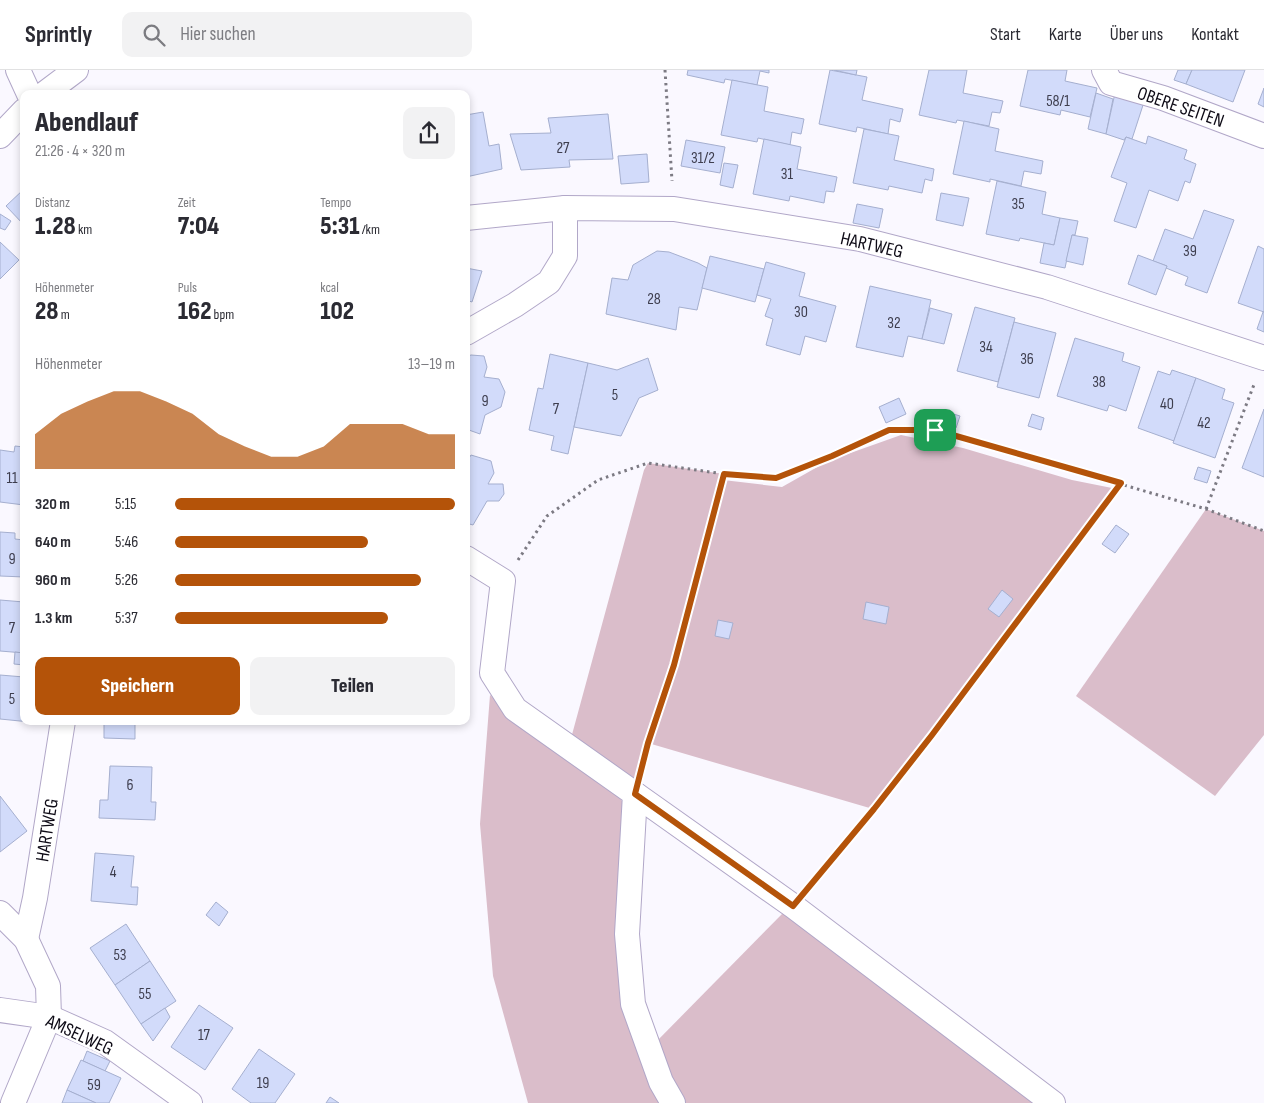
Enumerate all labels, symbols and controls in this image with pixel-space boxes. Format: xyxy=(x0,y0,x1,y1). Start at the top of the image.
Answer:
search box xyxy=(122,12,472,57)
text: Sprintly xyxy=(25,20,92,49)
icon: search xyxy=(140,21,168,49)
text: Hier suchen xyxy=(180,23,256,46)
text: Start xyxy=(990,24,1021,45)
text: Karte xyxy=(1049,24,1082,45)
text: Über uns xyxy=(1110,24,1163,45)
text: Kontakt xyxy=(1191,24,1239,45)
street label: OBERE SEITEN xyxy=(1134,82,1227,133)
house number: 58/1 xyxy=(1046,92,1070,111)
text: Abendlauf xyxy=(35,106,138,139)
button: share xyxy=(403,107,455,159)
house number: 27 xyxy=(556,139,570,158)
text: 21:26 · 4 × 320 m xyxy=(35,142,125,161)
house number: 31/2 xyxy=(691,149,715,168)
house number: 31 xyxy=(781,165,794,184)
text: Distanz xyxy=(35,194,70,211)
text: Zeit xyxy=(178,194,196,211)
text: Tempo xyxy=(320,194,351,211)
house number: 35 xyxy=(1011,195,1025,214)
text: 1.28 xyxy=(35,211,76,242)
text: 7:04 xyxy=(178,211,219,242)
text: 5:31 xyxy=(320,211,359,242)
text: km xyxy=(76,221,92,238)
text: /km xyxy=(359,221,380,238)
street label: HARTWEG xyxy=(838,227,905,264)
house number: 39 xyxy=(1183,242,1197,261)
text: Höhenmeter xyxy=(35,279,94,296)
text: Puls xyxy=(178,279,197,296)
text: kcal xyxy=(320,279,339,296)
house number: 28 xyxy=(647,290,661,309)
text: 28 xyxy=(35,296,58,327)
text: 162 xyxy=(178,296,211,327)
text: 102 xyxy=(320,296,354,327)
house number: 30 xyxy=(794,303,808,322)
text: m xyxy=(58,306,70,323)
text: bpm xyxy=(211,306,234,323)
house number: 32 xyxy=(887,314,901,333)
house number: 34 xyxy=(979,338,993,357)
house number: 36 xyxy=(1020,350,1034,369)
text: Höhenmeter xyxy=(35,355,102,374)
text: 13–19 m xyxy=(408,355,455,374)
house number: 38 xyxy=(1092,373,1106,392)
house number: 5 xyxy=(612,386,618,405)
house number: 9 xyxy=(481,392,489,411)
house number: 40 xyxy=(1160,395,1174,414)
house number: 7 xyxy=(553,400,560,419)
pin xyxy=(914,409,956,451)
house number: 42 xyxy=(1197,414,1211,433)
icon: arrive xyxy=(921,416,949,444)
house number: 11 xyxy=(6,469,18,488)
text: 320 m xyxy=(35,495,70,514)
text: 5:15 xyxy=(115,495,136,514)
text: 640 m xyxy=(35,533,71,552)
text: 5:46 xyxy=(115,533,138,552)
house number: 9 xyxy=(8,550,16,569)
text: 960 m xyxy=(35,571,71,590)
text: 5:26 xyxy=(115,571,138,590)
text: 1.3 km xyxy=(35,609,72,628)
text: 5:37 xyxy=(115,609,138,628)
house number: 7 xyxy=(9,619,16,638)
button: Speichern xyxy=(35,657,240,715)
button: Teilen xyxy=(250,657,455,715)
house number: 5 xyxy=(9,690,15,709)
house number: 6 xyxy=(126,776,134,795)
street label: HARTWEG xyxy=(31,797,64,863)
house number: 4 xyxy=(110,863,117,882)
house number: 53 xyxy=(113,946,127,965)
house number: 55 xyxy=(139,985,151,1004)
street label: AMSELWEG xyxy=(41,1009,116,1061)
house number: 17 xyxy=(198,1026,211,1045)
house number: 19 xyxy=(257,1074,269,1093)
house number: 59 xyxy=(87,1076,101,1095)

